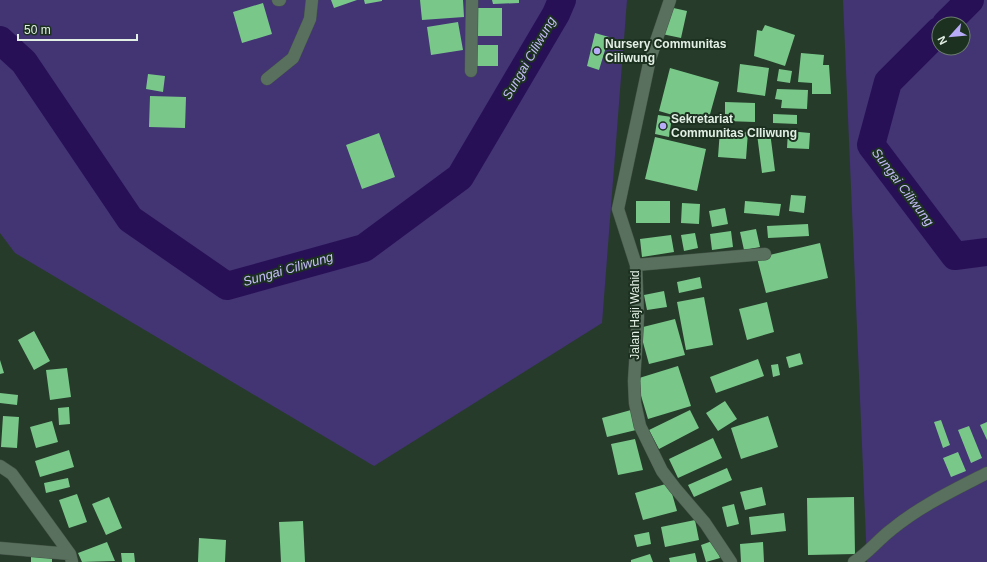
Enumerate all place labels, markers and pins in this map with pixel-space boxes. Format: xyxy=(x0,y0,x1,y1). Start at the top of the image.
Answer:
place label: Nursery Communitas Ciliwung xyxy=(605,37,727,65)
marker: Nursery Communitas Ciliwung xyxy=(592,46,602,56)
place label: Sekretariat Communitas CIliwung xyxy=(671,112,797,140)
marker: Sekretariat Communitas CIliwung xyxy=(658,121,668,131)

